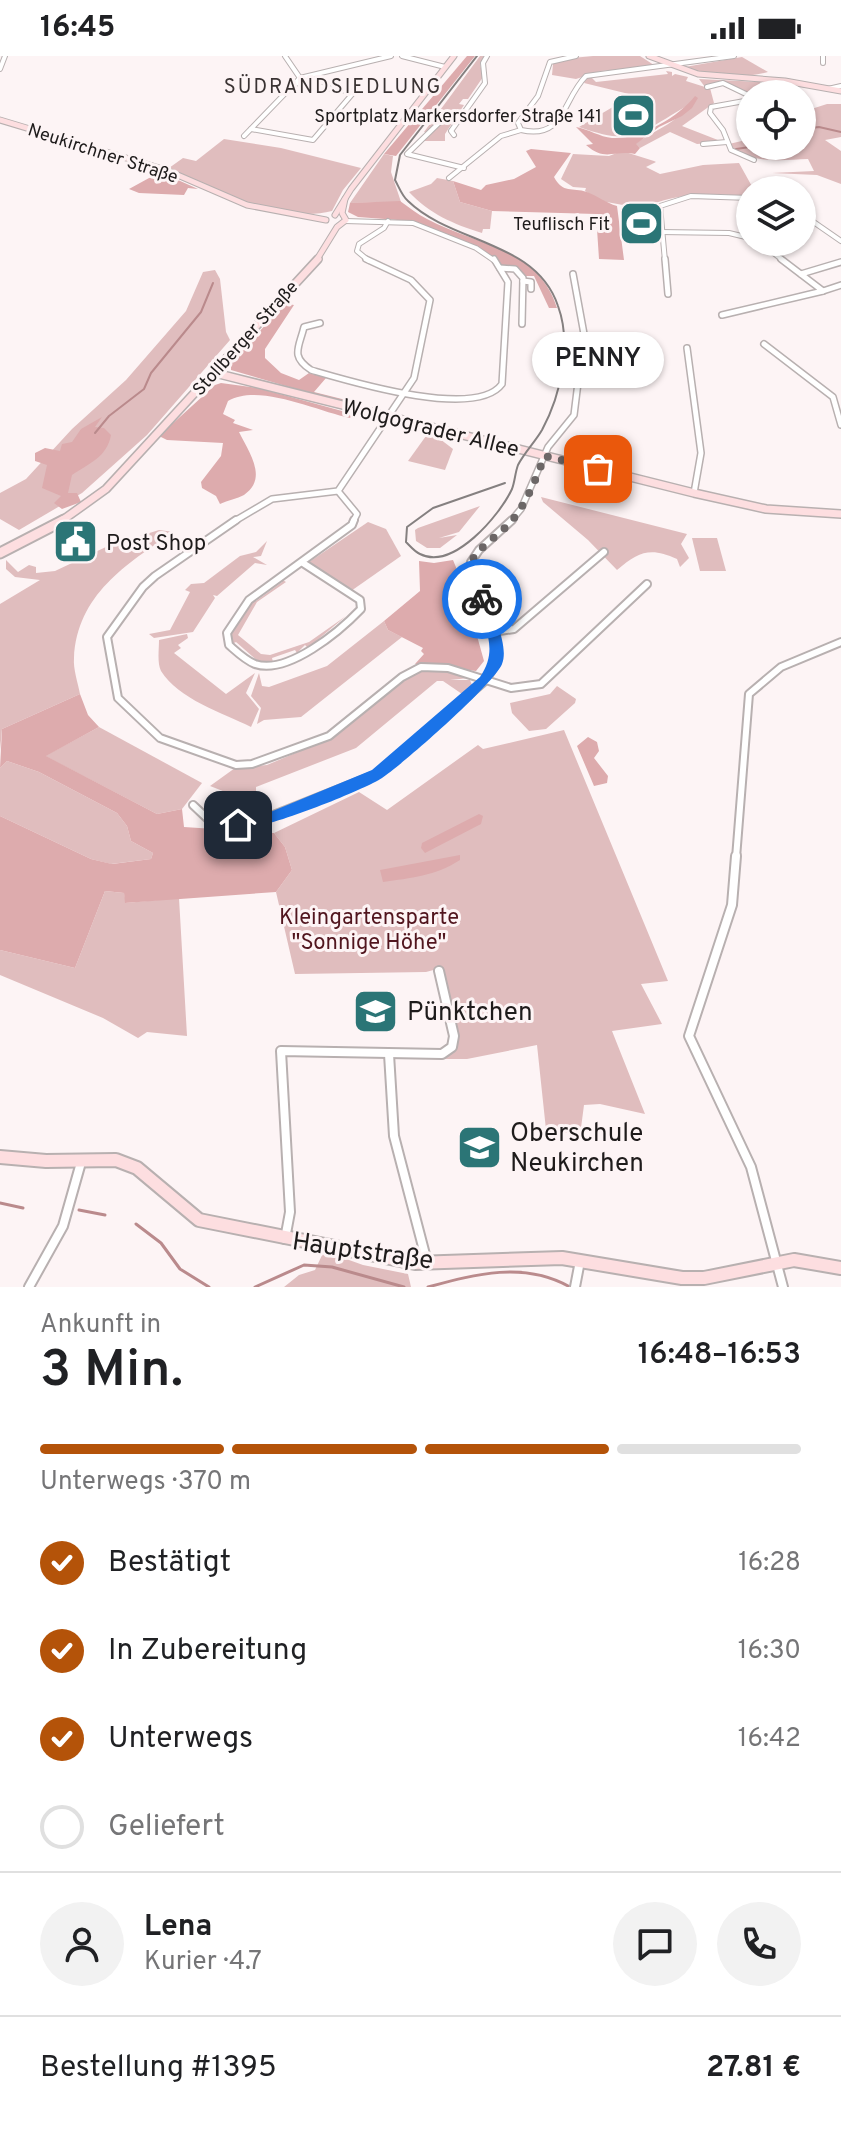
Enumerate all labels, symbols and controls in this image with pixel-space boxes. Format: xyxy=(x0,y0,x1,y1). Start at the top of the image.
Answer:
text: 16:45 xyxy=(40,10,115,47)
district label: SÜDRANDSIEDLUNG xyxy=(224,74,442,101)
map controls xyxy=(736,80,816,256)
button: locate xyxy=(736,80,816,160)
sports icon: Sportplatz Markersdorfer Straße 141 xyxy=(609,92,657,140)
place label: Sportplatz Markersdorfer Straße 141 xyxy=(314,106,602,129)
street label: Neukirchner Straße xyxy=(25,119,181,190)
button: layers xyxy=(736,176,816,256)
sports icon: Teuflisch Fit xyxy=(617,200,665,248)
place label: Teuflisch Fit xyxy=(513,214,610,237)
street label: Stollberger Straße xyxy=(188,277,304,401)
callout: PENNY xyxy=(532,333,664,389)
text: PENNY xyxy=(555,343,641,376)
street label: Wolgograder Allee xyxy=(339,394,522,464)
pin xyxy=(564,435,632,503)
icon: bag xyxy=(576,447,620,491)
public building icon: Post Shop xyxy=(51,518,99,566)
place label: Post Shop xyxy=(106,531,206,558)
courier xyxy=(442,559,522,639)
icon: bike xyxy=(460,577,504,621)
pin xyxy=(204,791,272,859)
icon: home xyxy=(216,803,260,847)
park label: Kleingartensparte "Sonnige Höhe" xyxy=(279,905,459,957)
school or university icon: Pünktchen xyxy=(352,987,400,1035)
place label: Pünktchen xyxy=(407,997,533,1030)
place label: Oberschule Neukirchen xyxy=(510,1118,644,1181)
school or university icon: Oberschule Neukirchen xyxy=(455,1123,503,1171)
street label: Hauptstraße xyxy=(290,1226,435,1279)
text: Ankunft in xyxy=(40,1309,161,1342)
text: 16:48–16:53 xyxy=(638,1337,801,1374)
text: 3 Min. xyxy=(40,1339,183,1405)
text: Unterwegs · 370 m xyxy=(40,1466,251,1499)
icon: check xyxy=(40,1541,84,1585)
text: Bestätigt xyxy=(108,1545,231,1582)
text: 16:28 xyxy=(738,1547,801,1580)
icon: check xyxy=(40,1629,84,1673)
text: In Zubereitung xyxy=(108,1633,307,1670)
text: 16:30 xyxy=(738,1635,801,1668)
icon: check xyxy=(40,1717,84,1761)
text: Unterwegs xyxy=(108,1721,253,1758)
text: 16:42 xyxy=(738,1723,801,1756)
text: Geliefert xyxy=(108,1809,225,1846)
button: person xyxy=(40,1902,124,1986)
button: chat xyxy=(613,1902,697,1986)
button: phone xyxy=(717,1902,801,1986)
text: Lena xyxy=(144,1909,212,1946)
text: Kurier · 4.7 xyxy=(144,1946,262,1979)
text: Bestellung #1395 xyxy=(40,2050,277,2087)
text: 27.81 € xyxy=(706,2050,801,2087)

